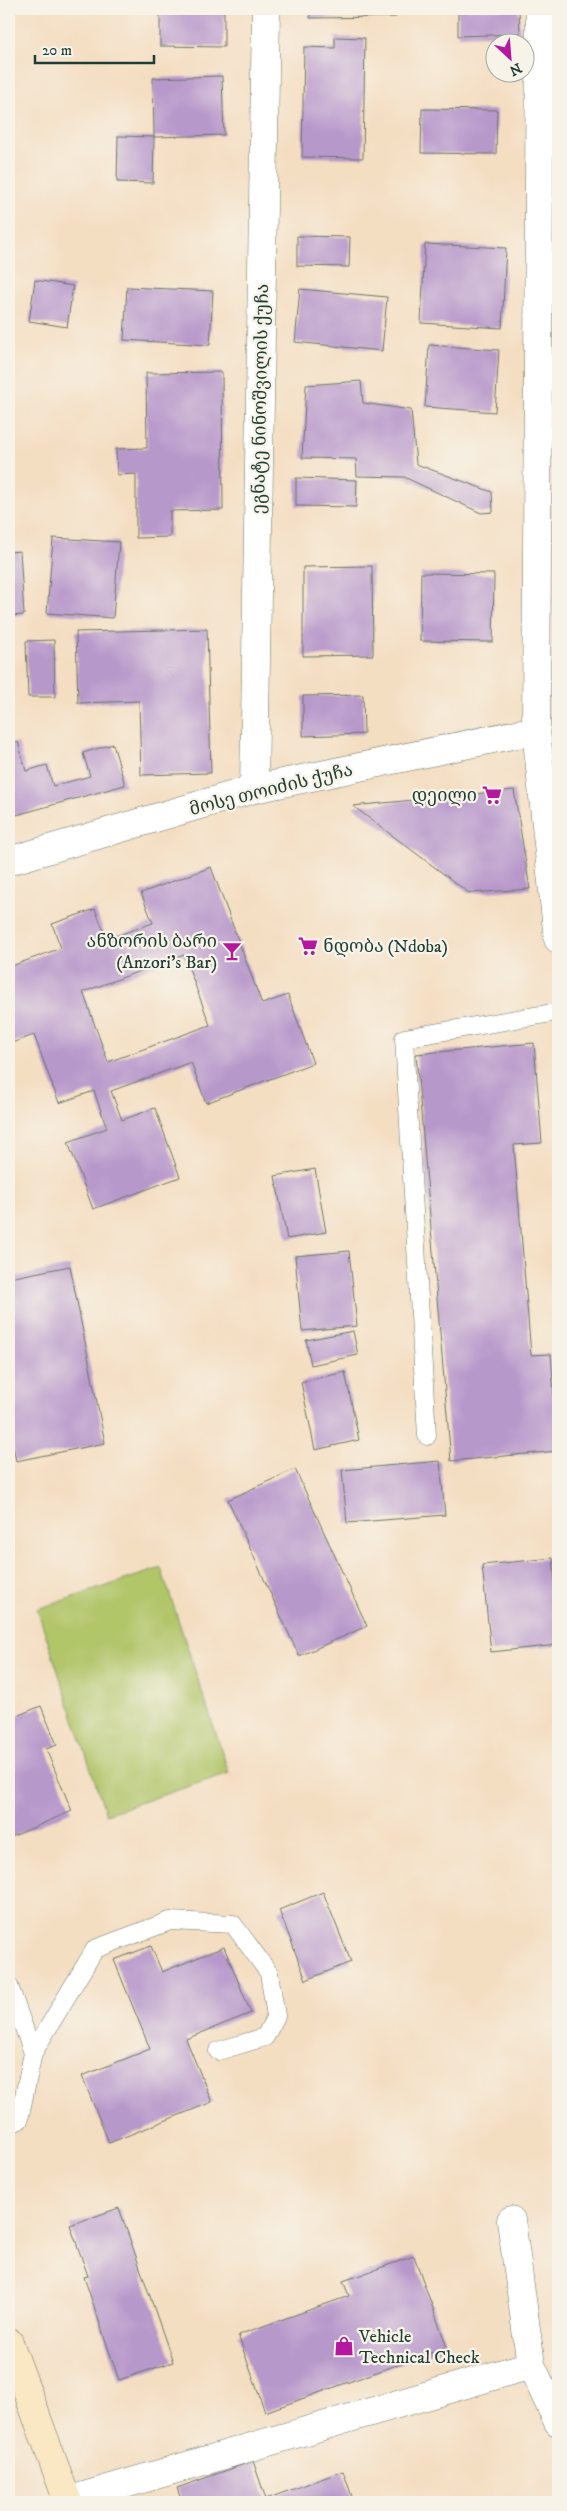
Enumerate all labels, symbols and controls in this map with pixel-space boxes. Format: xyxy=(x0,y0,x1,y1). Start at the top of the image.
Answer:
scale bar xyxy=(35,32,154,64)
north arrow xyxy=(484,32,534,82)
text: 20 m xyxy=(42,41,72,60)
text: N xyxy=(506,58,524,80)
street label: ეგნატე ნინოშვილის ქუჩა xyxy=(248,284,274,514)
street label: მოსე თოიძის ქუჩა xyxy=(187,759,355,821)
supermarket icon: დეილი xyxy=(481,784,503,806)
place label: დეილი xyxy=(412,785,477,807)
place label: ანზორის ბარი (Anzori's Bar) xyxy=(87,931,217,974)
supermarket icon: ნდობა (Ndoba) xyxy=(297,935,319,957)
place label: ნდობა (Ndoba) xyxy=(323,936,448,958)
bar icon: ანზორის ბარი (Anzori's Bar) xyxy=(221,940,243,962)
place label: Vehicle Technical Check xyxy=(358,2326,480,2369)
shop icon: Vehicle Technical Check xyxy=(333,2335,355,2357)

